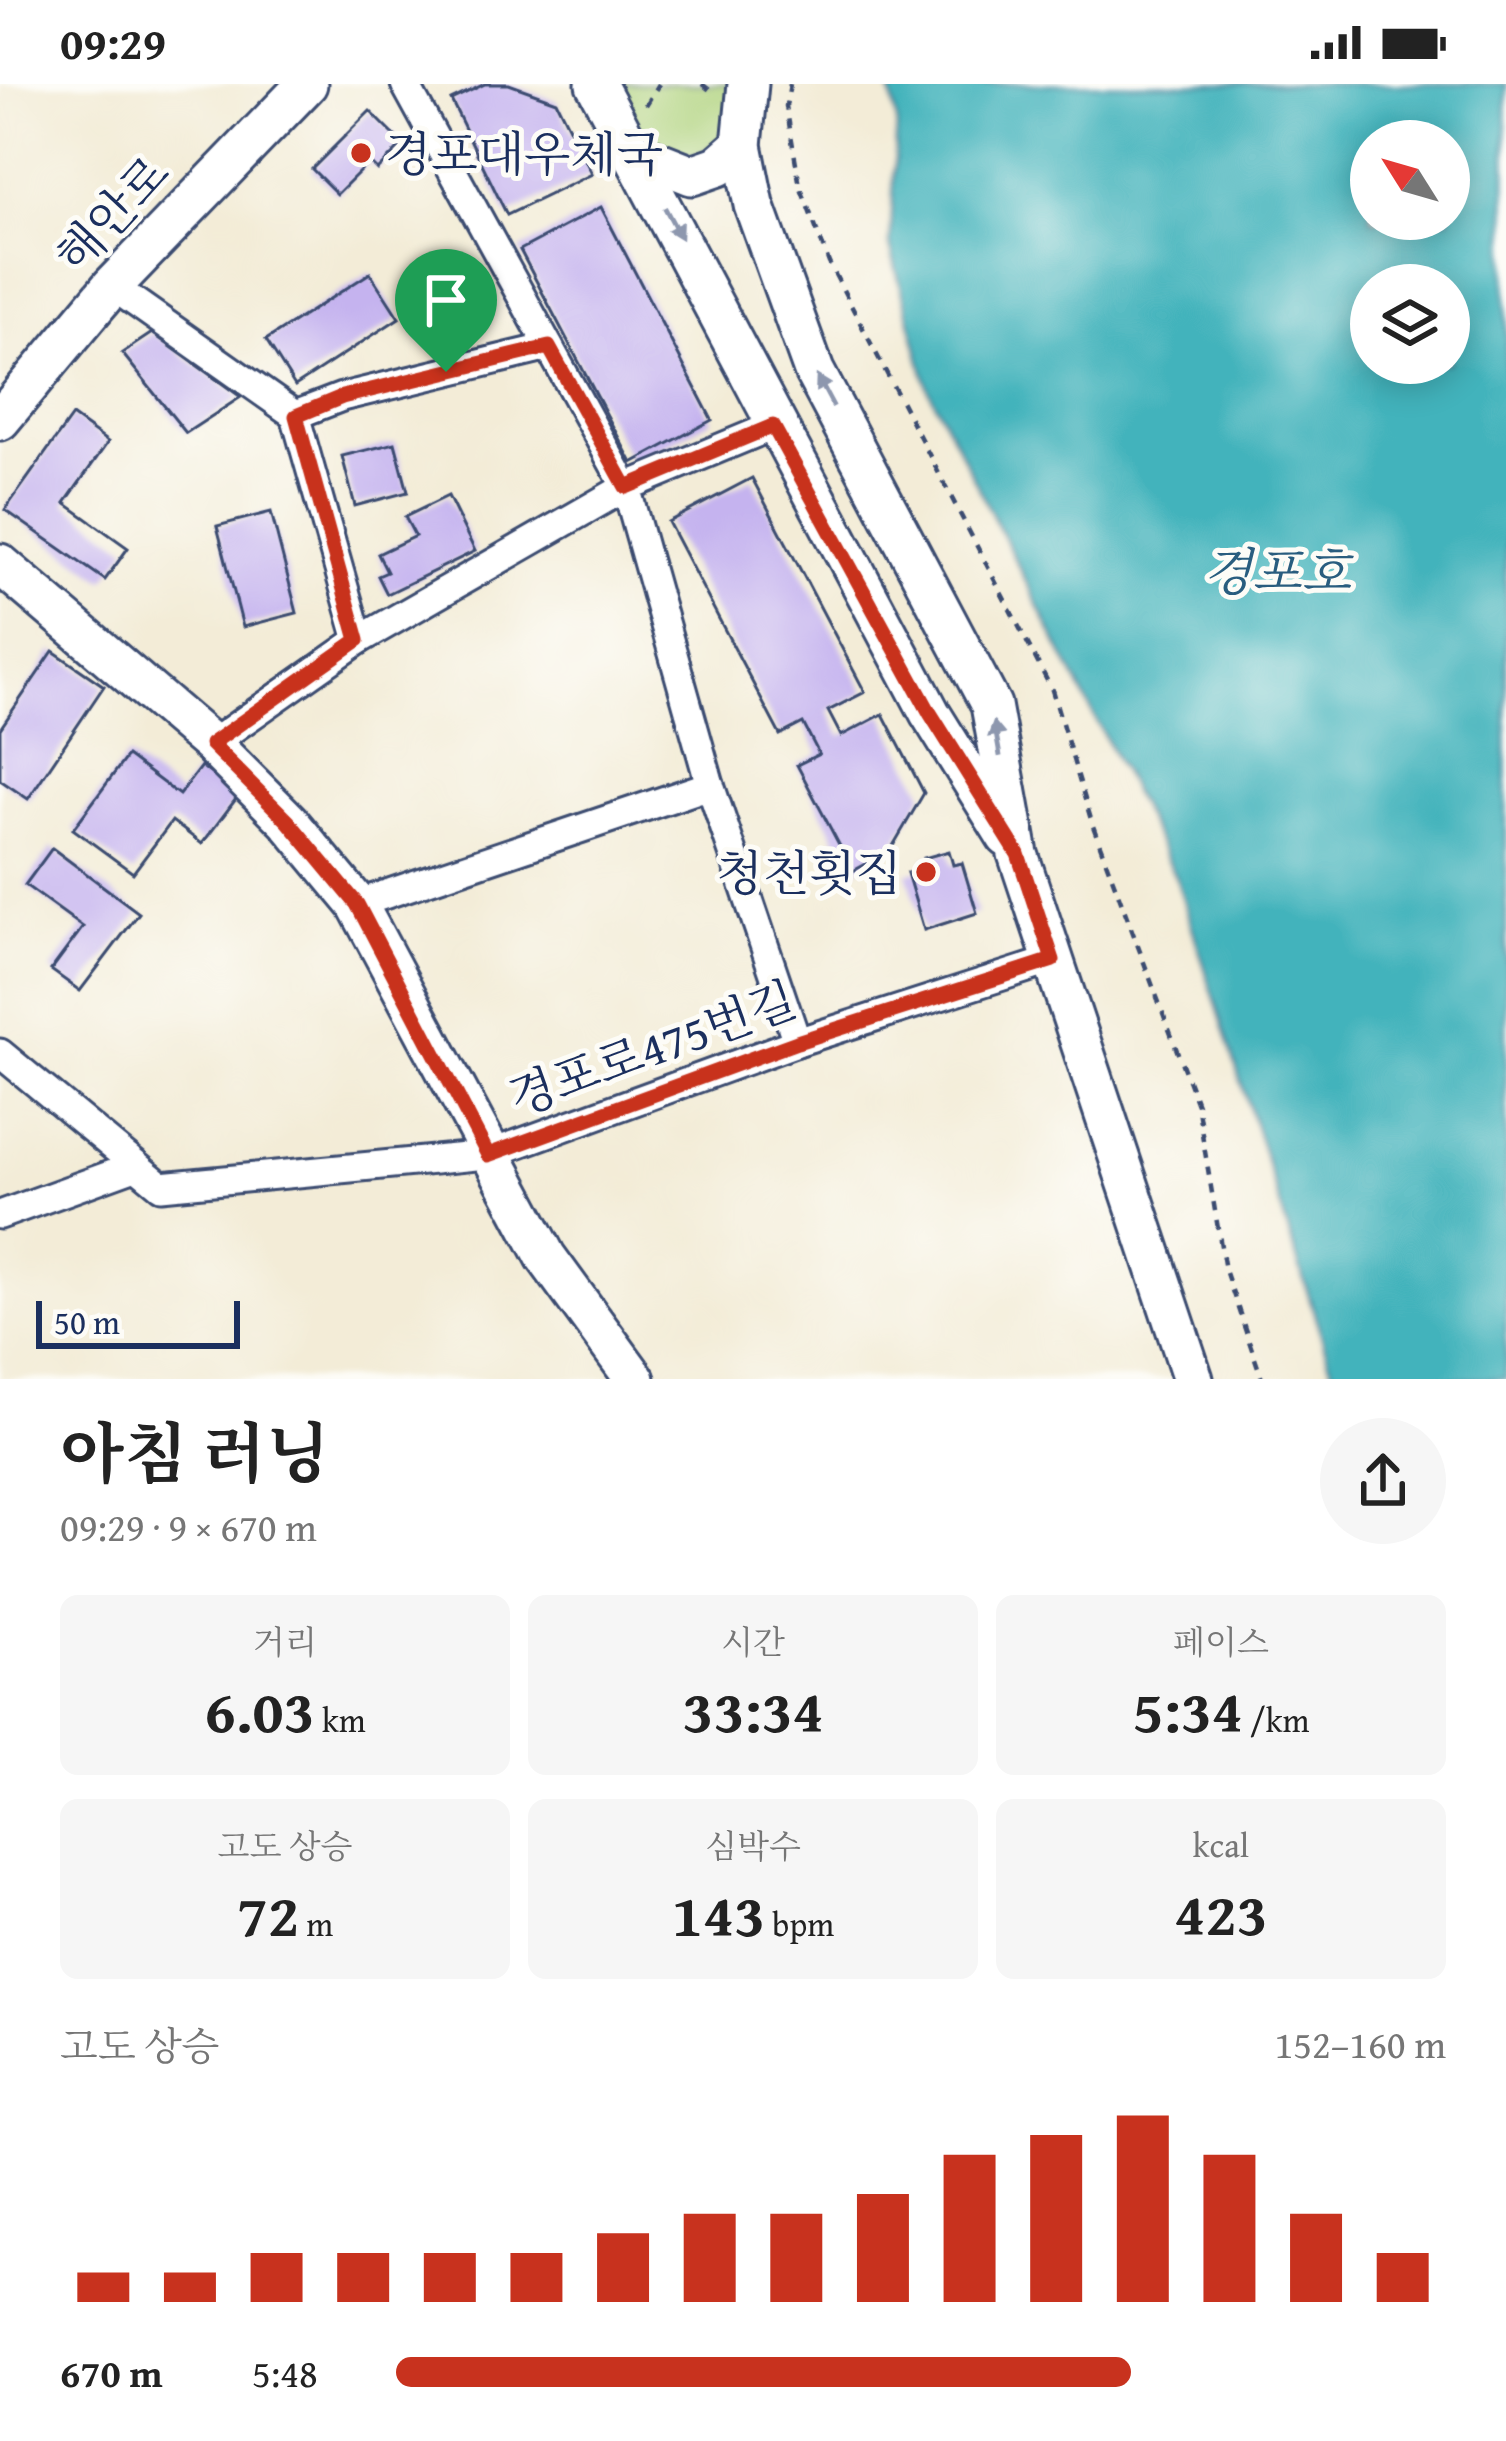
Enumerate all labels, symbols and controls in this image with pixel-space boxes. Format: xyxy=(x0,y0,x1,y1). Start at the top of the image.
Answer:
text: 09:29 xyxy=(60,10,166,75)
place label: 경포대우체국 xyxy=(385,118,663,189)
north arrow xyxy=(1350,120,1470,240)
map controls xyxy=(1350,120,1470,384)
street label: 해안로 xyxy=(39,139,185,289)
marker: 경포대우체국 xyxy=(348,140,374,166)
one-way arrow xyxy=(662,206,683,241)
pin xyxy=(395,249,497,372)
button: layers xyxy=(1350,264,1470,384)
icon: arrive xyxy=(413,267,479,333)
one-way arrow xyxy=(815,374,836,408)
water label: 경포호 xyxy=(1203,534,1355,609)
one-way arrow xyxy=(987,720,1006,758)
place label: 청천횟집 xyxy=(717,837,902,908)
marker: 청천횟집 xyxy=(913,859,939,885)
street label: 경포로475번길 xyxy=(498,963,806,1133)
scale bar xyxy=(36,1295,240,1348)
text: 50 m xyxy=(54,1298,120,1346)
text: 아침 러닝 xyxy=(60,1404,330,1501)
button: share xyxy=(1320,1418,1446,1544)
text: 09:29 · 9 × 670 m xyxy=(60,1498,317,1555)
text: 거리 xyxy=(253,1618,317,1666)
text: 시간 xyxy=(721,1618,785,1666)
text: 페이스 xyxy=(1173,1618,1269,1666)
text: 6.03 xyxy=(204,1666,315,1754)
text: 33:34 xyxy=(682,1666,824,1754)
text: 5:34 xyxy=(1133,1666,1243,1754)
text: km xyxy=(315,1696,366,1744)
text: /km xyxy=(1243,1696,1309,1744)
text: kcal xyxy=(1193,1821,1249,1869)
text: 고도 상승 xyxy=(218,1822,352,1870)
text: 심박수 xyxy=(705,1822,801,1870)
text: 423 xyxy=(1174,1869,1268,1957)
text: 72 xyxy=(237,1870,299,1958)
text: 143 xyxy=(672,1870,765,1958)
text: m xyxy=(299,1900,333,1948)
text: bpm xyxy=(765,1900,834,1948)
text: 152–160 m xyxy=(1274,2015,1446,2072)
text: 고도 상승 xyxy=(60,2017,219,2074)
text: 670 m xyxy=(60,2344,163,2401)
text: 5:48 xyxy=(252,2344,318,2401)

